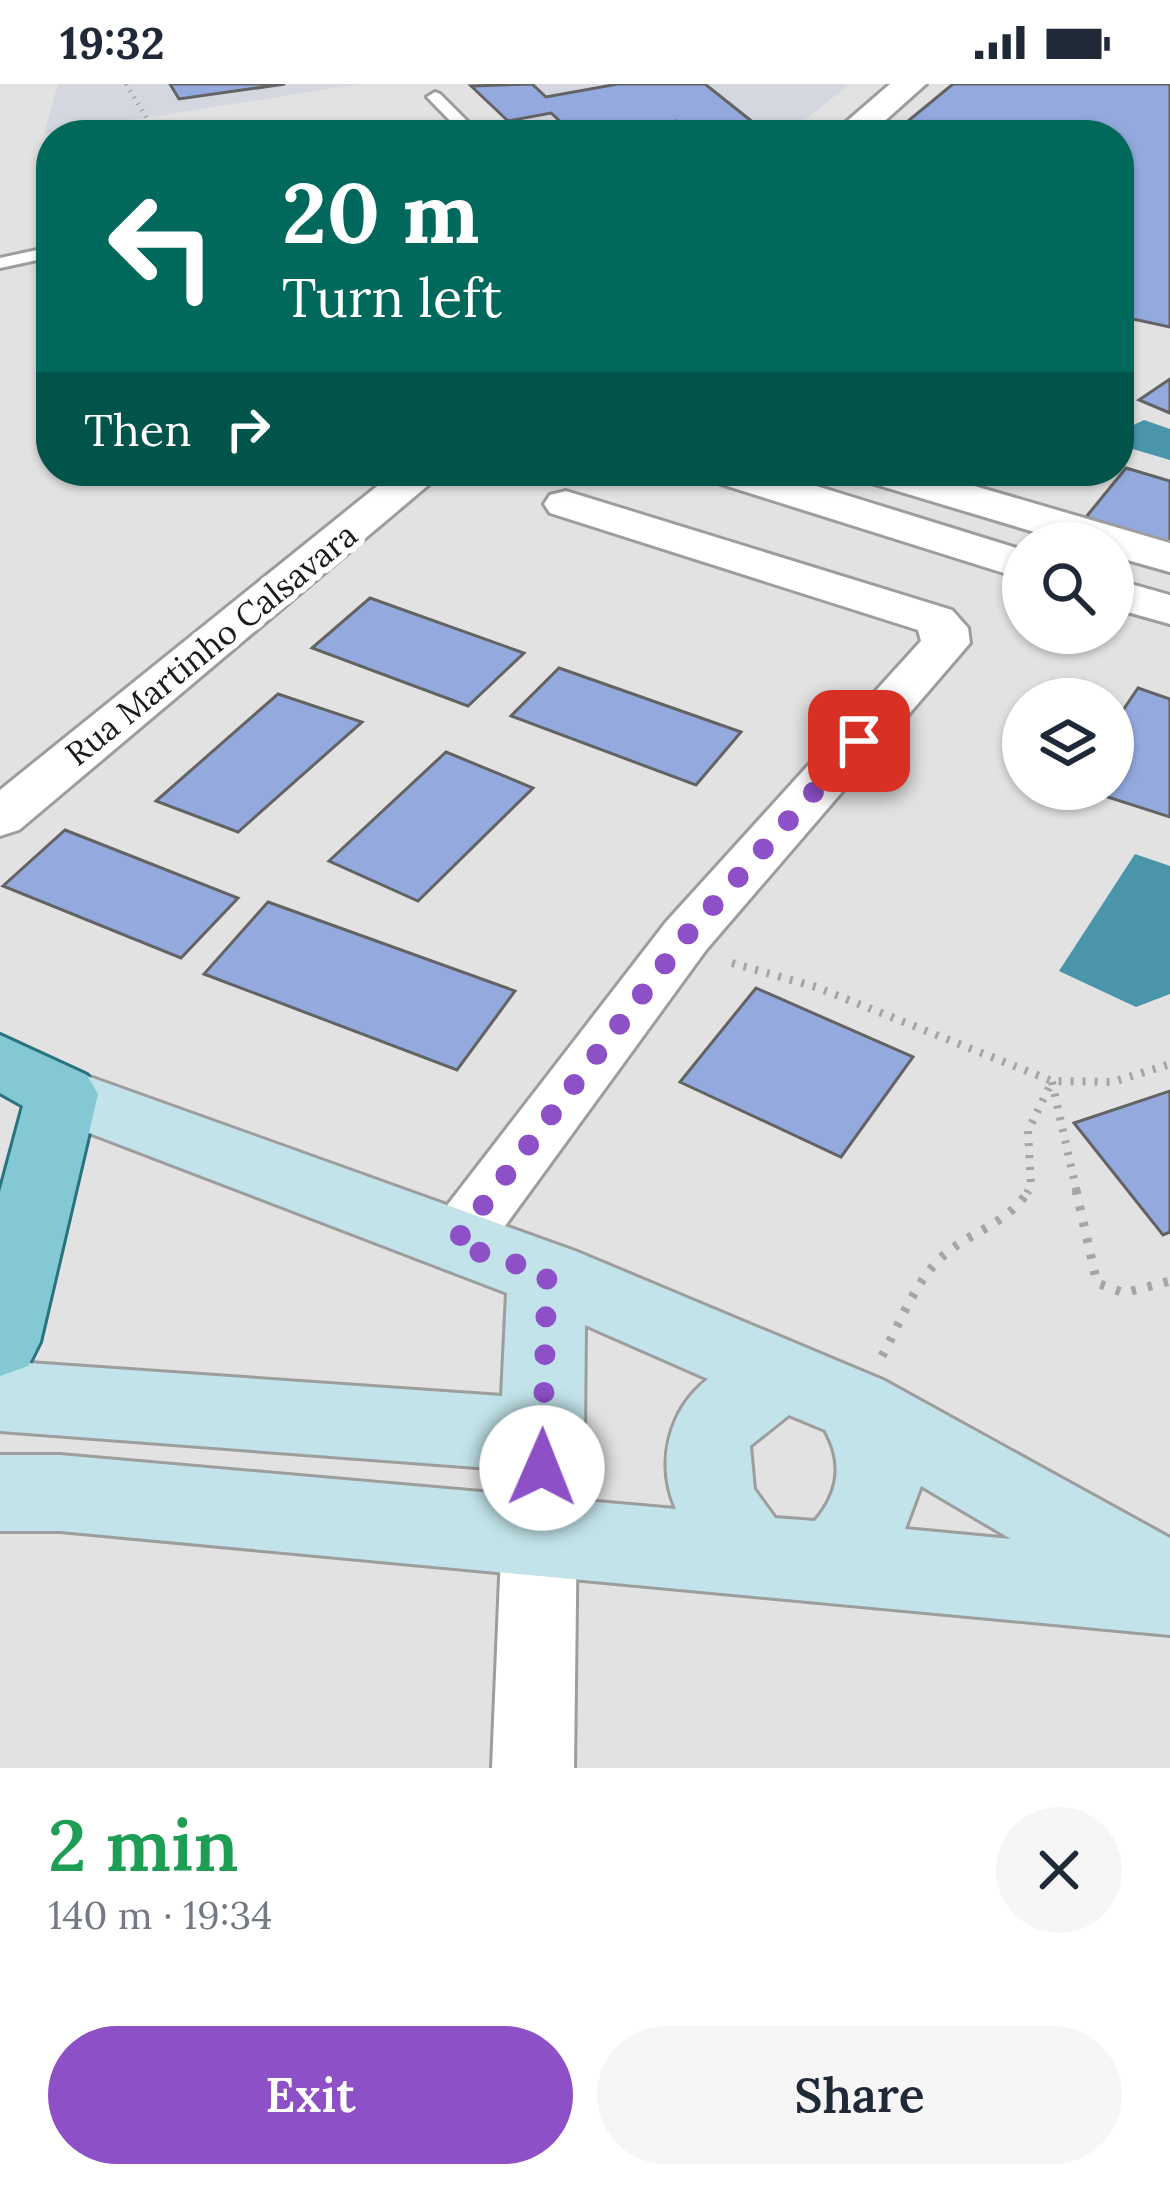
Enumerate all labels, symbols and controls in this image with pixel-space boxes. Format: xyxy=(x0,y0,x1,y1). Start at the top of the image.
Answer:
text: 19:32 xyxy=(60,14,165,71)
text: 20 m xyxy=(282,158,480,266)
icon: left xyxy=(84,168,240,324)
text: Turn left xyxy=(282,263,502,332)
icon: right xyxy=(215,396,281,462)
text: Then xyxy=(84,401,191,458)
street label: Rua Martinho Calsavara xyxy=(57,513,365,775)
map controls xyxy=(1002,522,1134,810)
button: search xyxy=(1002,522,1134,654)
button: layers xyxy=(1002,678,1134,810)
pin xyxy=(808,690,910,792)
icon: arrive xyxy=(826,708,892,774)
position arrow xyxy=(479,1405,605,1531)
text: 2 min xyxy=(48,1799,239,1891)
button: close xyxy=(996,1807,1122,1933)
text: 140 m · 19:34 xyxy=(48,1890,272,1940)
button: Exit xyxy=(48,2026,573,2164)
button: Share xyxy=(597,2026,1122,2164)

